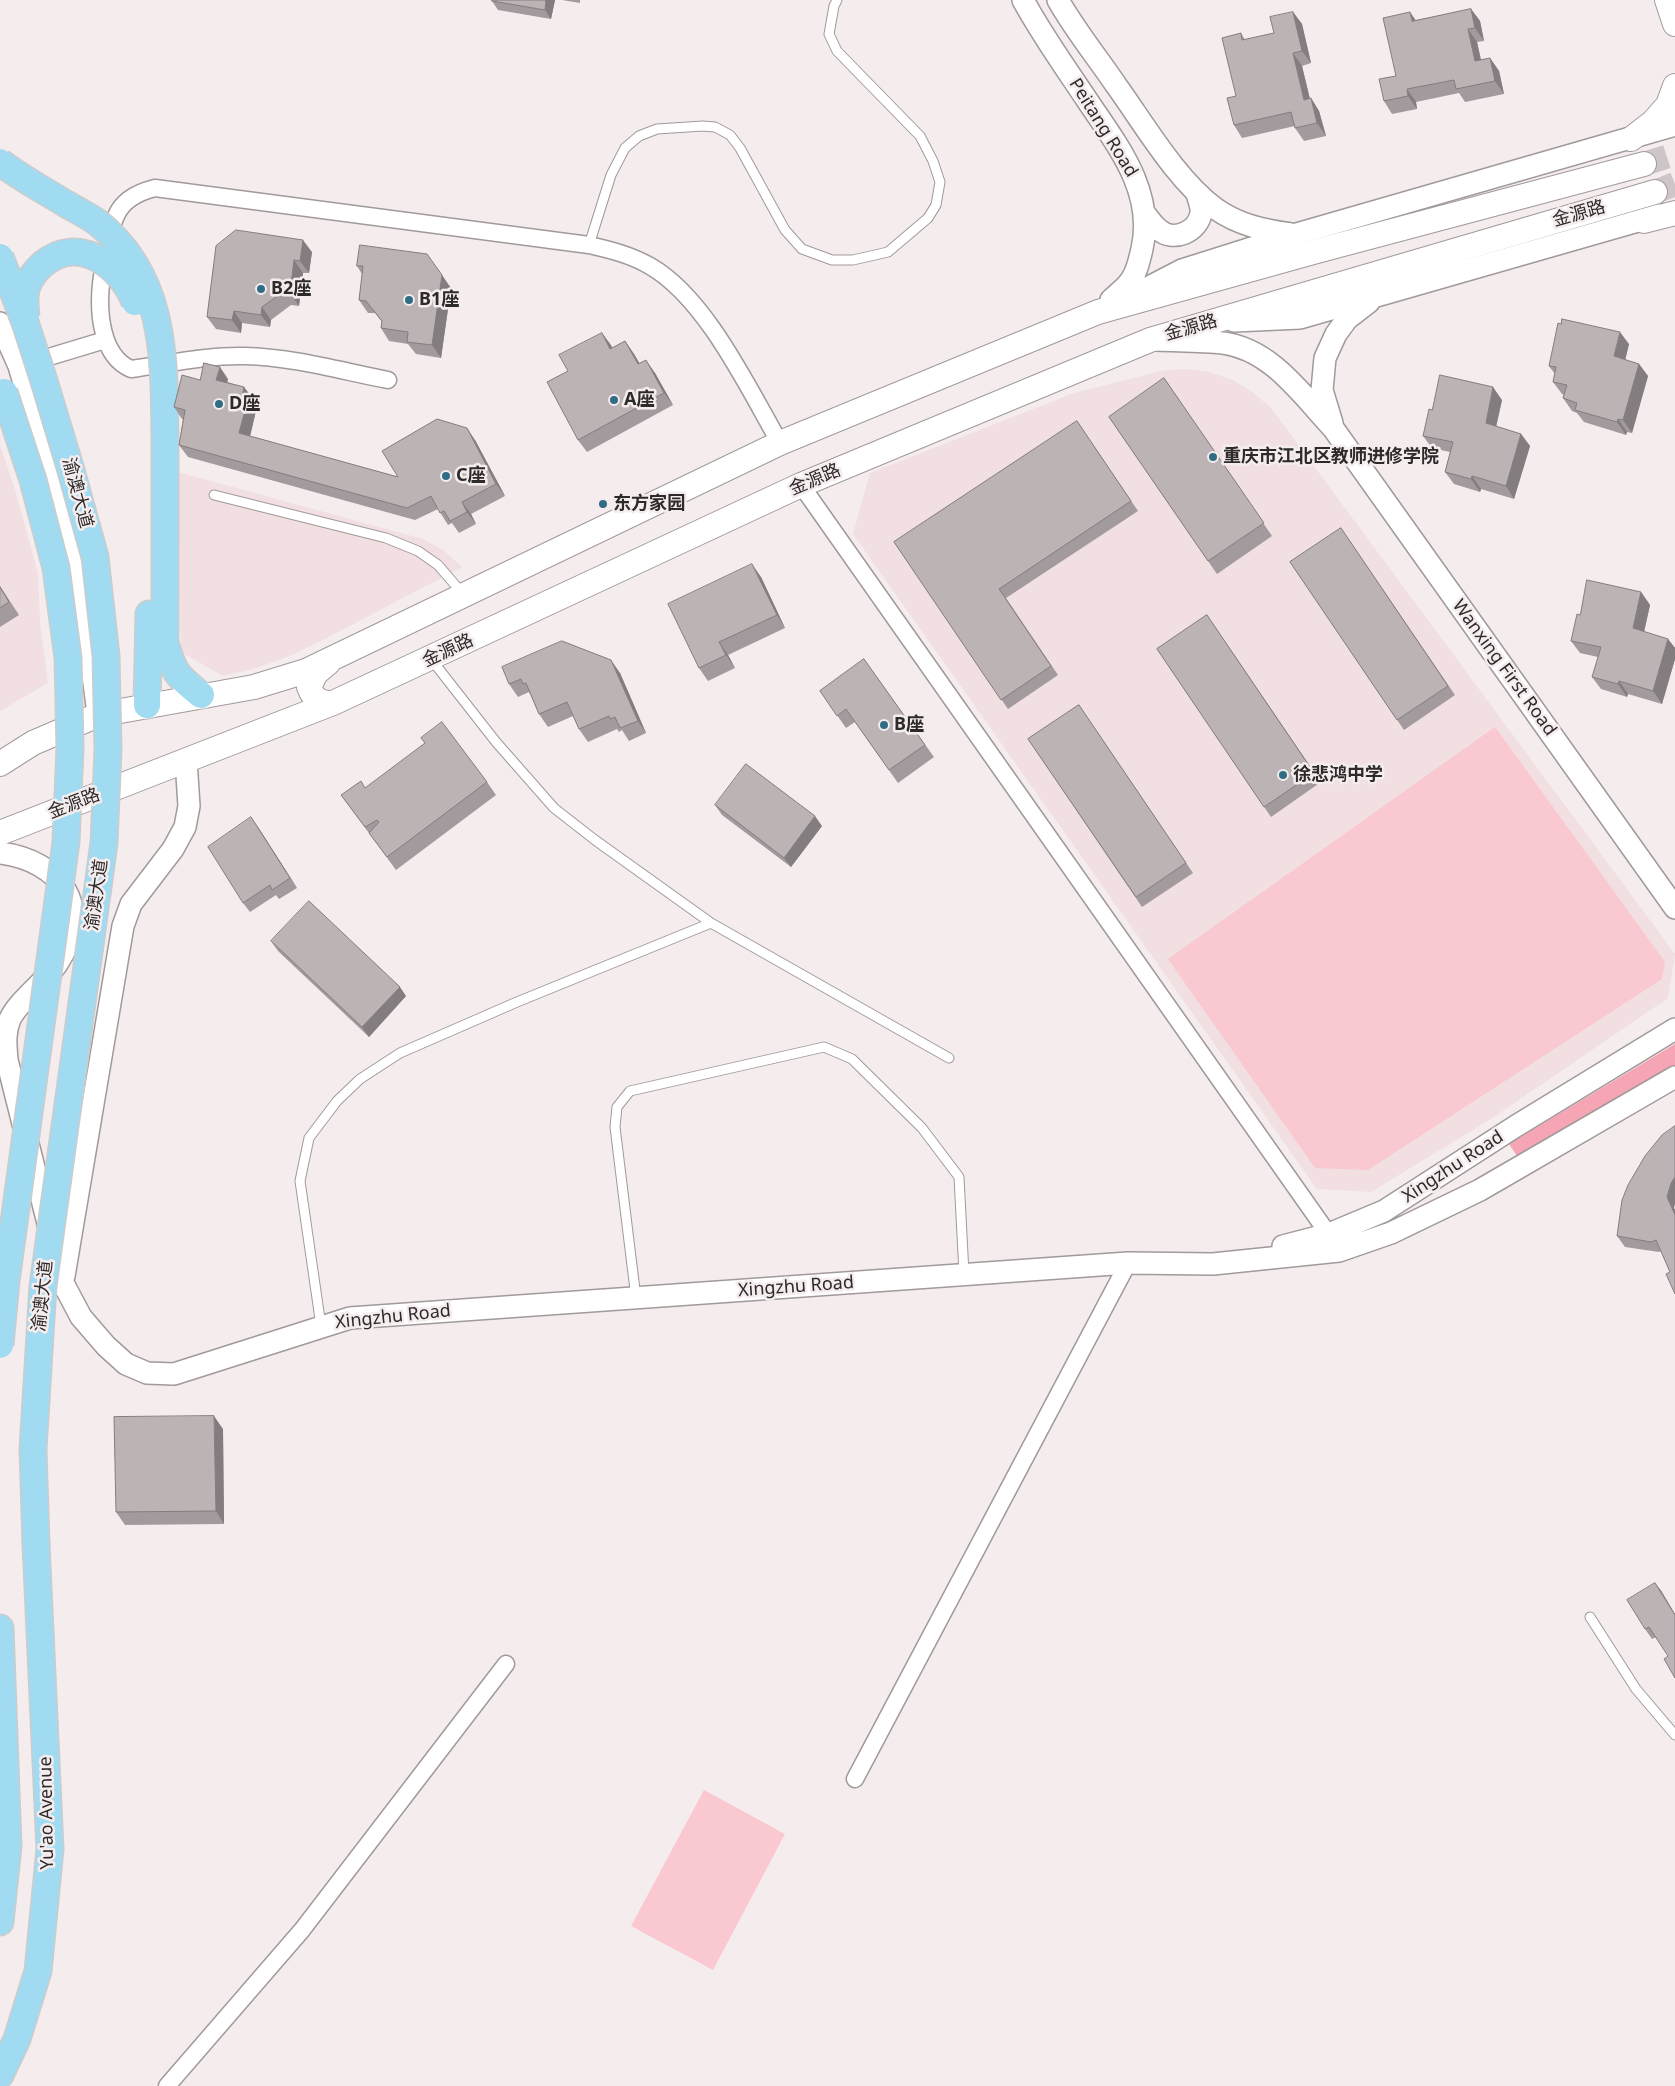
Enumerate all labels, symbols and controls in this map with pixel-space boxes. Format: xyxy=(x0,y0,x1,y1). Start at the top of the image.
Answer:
street label: Peitang Road xyxy=(1064,75,1142,181)
street label: 金源路 xyxy=(1550,196,1608,232)
place label: B2座 xyxy=(271,278,311,300)
marker: B2座 xyxy=(255,283,267,295)
place label: B1座 xyxy=(419,289,459,311)
marker: B1座 xyxy=(403,294,415,306)
street label: 金源路 xyxy=(1162,310,1220,346)
place label: A座 xyxy=(624,389,654,411)
place label: D座 xyxy=(229,393,260,415)
marker: A座 xyxy=(608,394,620,406)
marker: D座 xyxy=(213,398,225,410)
place label: 重庆市江北区教师进修学院 xyxy=(1223,446,1439,468)
marker: 重庆市江北区教师进修学院 xyxy=(1207,451,1219,463)
street label: 渝澳大道 xyxy=(57,455,97,531)
street label: 金源路 xyxy=(786,460,844,500)
place label: C座 xyxy=(456,465,486,487)
marker: C座 xyxy=(440,470,452,482)
place label: 东方家园 xyxy=(613,493,685,515)
marker: 东方家园 xyxy=(597,498,609,510)
street label: Wanxing First Road xyxy=(1447,596,1561,740)
street label: 金源路 xyxy=(419,630,477,672)
place label: B座 xyxy=(894,714,924,736)
marker: B座 xyxy=(878,719,890,731)
place label: 徐悲鸿中学 xyxy=(1293,764,1383,786)
marker: 徐悲鸿中学 xyxy=(1277,769,1289,781)
street label: 金源路 xyxy=(45,784,103,824)
street label: 渝澳大道 xyxy=(81,858,113,932)
street label: Xingzhu Road xyxy=(1398,1126,1508,1208)
street label: 渝澳大道 xyxy=(28,1259,58,1333)
street label: Xingzhu Road xyxy=(737,1272,855,1302)
street label: Xingzhu Road xyxy=(334,1300,452,1334)
street label: Yu'ao Avenue xyxy=(35,1756,59,1870)

